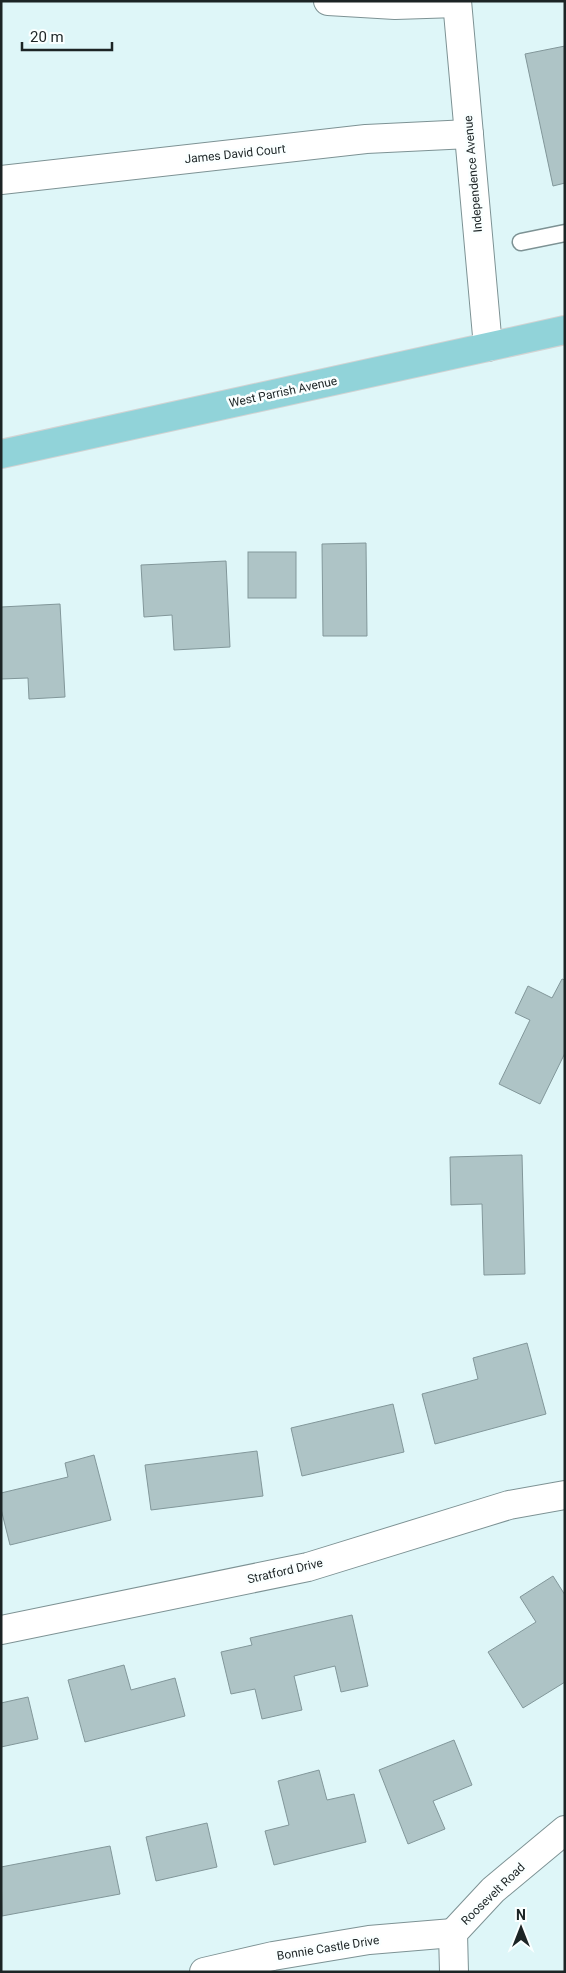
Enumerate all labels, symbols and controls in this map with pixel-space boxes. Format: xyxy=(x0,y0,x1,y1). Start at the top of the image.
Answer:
scale bar xyxy=(22,20,112,52)
text: 20 m xyxy=(30,28,64,46)
street label: Independence Avenue xyxy=(461,115,485,233)
street label: James David Court xyxy=(184,142,286,166)
street label: West Parrish Avenue xyxy=(228,374,338,410)
street label: Stratford Drive xyxy=(246,1556,324,1586)
street label: Roosevelt Road xyxy=(458,1860,528,1928)
north arrow xyxy=(496,1903,546,1953)
text: N xyxy=(516,1907,526,1923)
street label: Bonnie Castle Drive xyxy=(276,1933,380,1963)

